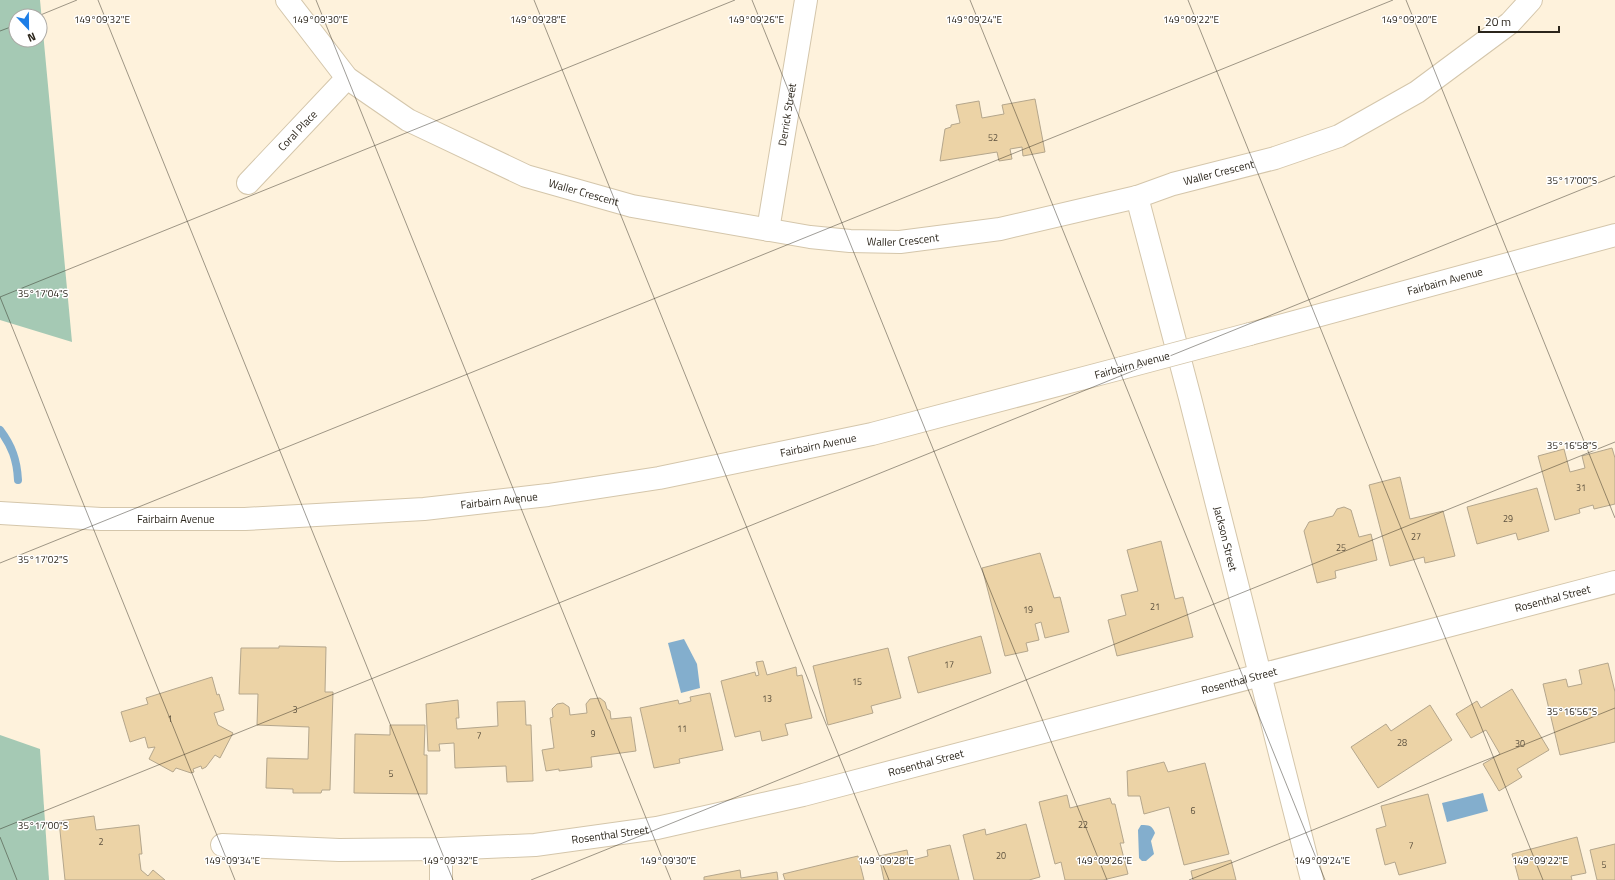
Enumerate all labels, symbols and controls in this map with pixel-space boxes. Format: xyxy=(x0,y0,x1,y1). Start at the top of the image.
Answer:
north arrow xyxy=(8,8,48,48)
scale bar xyxy=(1479,8,1559,34)
text: 149°09'32"E xyxy=(74,12,131,27)
text: 149°09'30"E xyxy=(292,12,349,27)
text: 149°09'28"E xyxy=(510,12,567,27)
text: 149°09'26"E xyxy=(728,12,785,27)
text: 149°09'24"E xyxy=(946,12,1003,27)
text: 149°09'22"E xyxy=(1163,12,1220,27)
text: 149°09'20"E xyxy=(1381,12,1438,27)
text: 20 m xyxy=(1485,12,1511,31)
text: N xyxy=(25,28,38,46)
street label: Derrick Street xyxy=(774,82,800,147)
street label: Coral Place xyxy=(274,106,321,155)
house number: 52 xyxy=(988,131,998,144)
street label: Waller Crescent xyxy=(1182,156,1256,189)
text: 35°17'00"S xyxy=(1547,173,1597,188)
street label: Waller Crescent xyxy=(547,175,621,210)
street label: Waller Crescent xyxy=(867,229,940,250)
street label: Fairbairn Avenue xyxy=(1405,263,1485,299)
text: 35°17'04"S xyxy=(18,286,68,301)
street label: Fairbairn Avenue xyxy=(1093,347,1172,383)
street label: Fairbairn Avenue xyxy=(779,429,858,461)
text: 35°16'58"S xyxy=(1547,438,1597,453)
house number: 31 xyxy=(1576,481,1586,494)
street label: Fairbairn Avenue xyxy=(460,488,539,513)
street label: Jackson Street xyxy=(1210,505,1242,573)
street label: Fairbairn Avenue xyxy=(137,511,215,527)
house number: 29 xyxy=(1503,512,1513,525)
house number: 27 xyxy=(1411,530,1421,543)
house number: 25 xyxy=(1336,541,1346,554)
text: 35°17'02"S xyxy=(18,552,68,567)
street label: Rosenthal Street xyxy=(1513,581,1592,616)
house number: 21 xyxy=(1150,600,1160,613)
house number: 19 xyxy=(1023,603,1033,616)
house number: 17 xyxy=(944,658,954,671)
street label: Rosenthal Street xyxy=(1200,663,1279,698)
house number: 15 xyxy=(852,675,862,688)
house number: 13 xyxy=(762,692,772,705)
house number: 3 xyxy=(292,703,298,716)
text: 35°16'56"S xyxy=(1547,704,1597,719)
house number: 1 xyxy=(167,712,173,725)
house number: 11 xyxy=(677,722,687,735)
house number: 9 xyxy=(590,727,596,740)
house number: 7 xyxy=(476,729,482,742)
house number: 28 xyxy=(1397,736,1407,749)
house number: 30 xyxy=(1515,737,1525,750)
street label: Rosenthal Street xyxy=(886,745,966,780)
house number: 5 xyxy=(388,767,394,780)
house number: 6 xyxy=(1190,804,1196,817)
text: 35°17'00"S xyxy=(18,818,68,833)
house number: 22 xyxy=(1078,818,1088,831)
street label: Rosenthal Street xyxy=(570,821,650,848)
house number: 2 xyxy=(98,835,104,848)
house number: 7 xyxy=(1408,839,1414,852)
house number: 20 xyxy=(996,849,1006,862)
text: 149°09'34"E xyxy=(204,853,261,868)
text: 149°09'32"E xyxy=(422,853,479,868)
text: 149°09'30"E xyxy=(640,853,697,868)
text: 149°09'28"E xyxy=(858,853,915,868)
text: 149°09'26"E xyxy=(1076,853,1133,868)
text: 149°09'24"E xyxy=(1294,853,1351,868)
text: 149°09'22"E xyxy=(1512,853,1569,868)
house number: 5 xyxy=(1601,858,1607,871)

